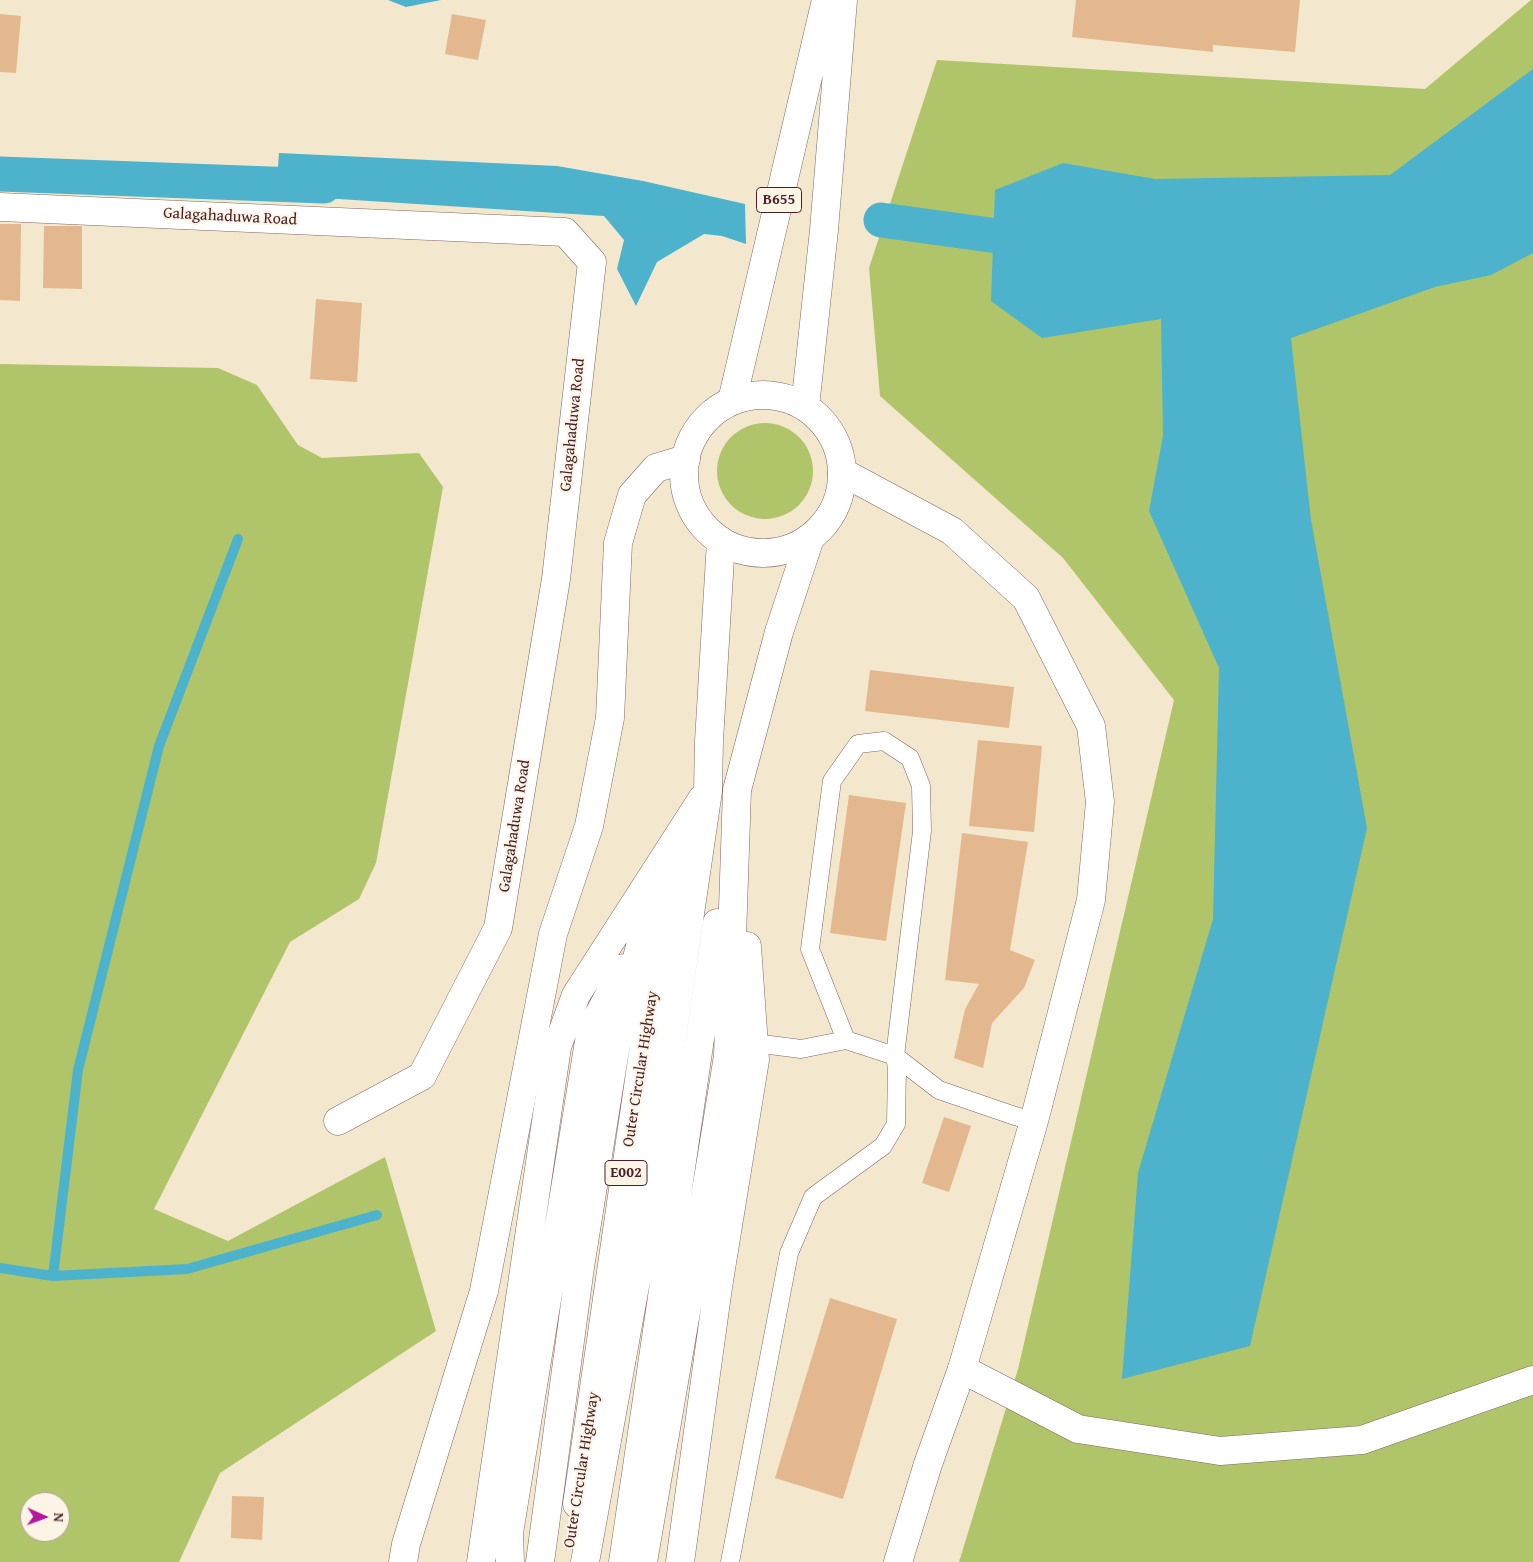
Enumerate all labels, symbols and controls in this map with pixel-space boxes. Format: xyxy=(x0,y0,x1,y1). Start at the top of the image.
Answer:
road number: B655 xyxy=(756,188,802,212)
street label: Galagahaduwa Road xyxy=(163,204,297,230)
street label: Galagahaduwa Road xyxy=(556,357,590,493)
street label: Galagahaduwa Road xyxy=(495,758,535,894)
street label: Outer Circular Highway xyxy=(619,990,663,1148)
road number: E002 xyxy=(605,1160,647,1186)
street label: Outer Circular Highway xyxy=(560,1391,604,1549)
north arrow xyxy=(20,1492,70,1542)
text: N xyxy=(49,1512,69,1523)

